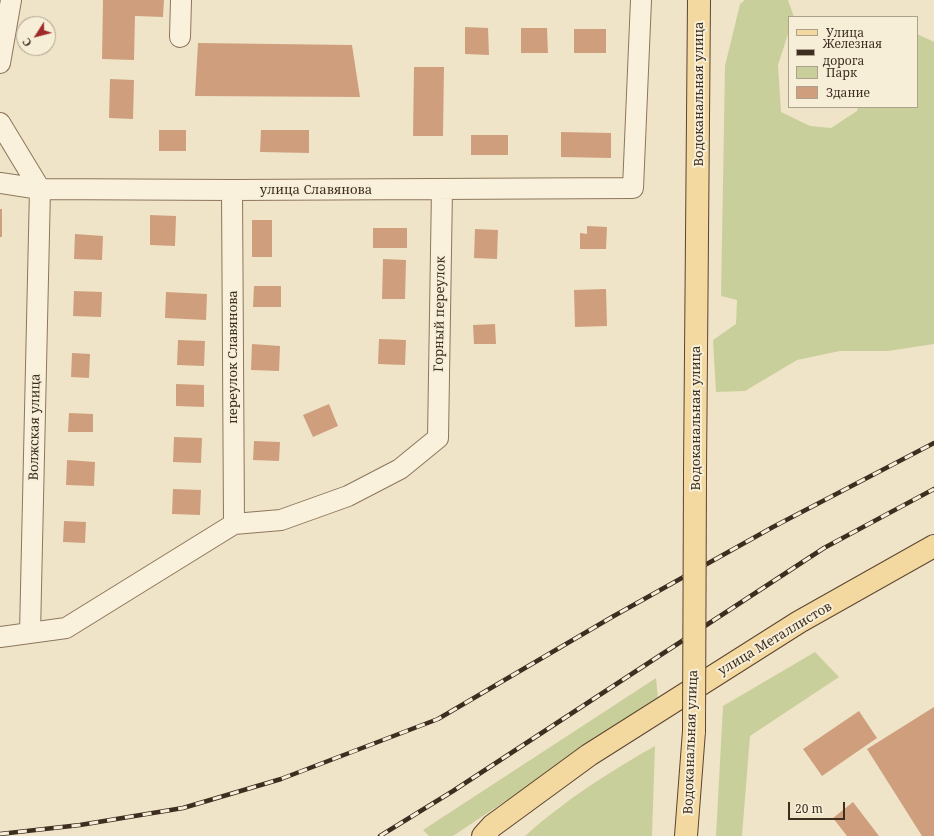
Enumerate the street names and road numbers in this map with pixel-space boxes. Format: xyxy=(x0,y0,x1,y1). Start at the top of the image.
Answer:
street label: Водоканальная улица xyxy=(691,22,707,166)
street label: улица Славянова xyxy=(260,182,372,198)
street label: Горный переулок xyxy=(431,256,449,372)
street label: переулок Славянова xyxy=(225,290,241,424)
street label: Водоканальная улица xyxy=(688,346,704,490)
street label: Волжская улица xyxy=(26,373,44,481)
street label: улица Металлистов xyxy=(715,599,835,679)
street label: Водоканальная улица xyxy=(681,669,701,815)

